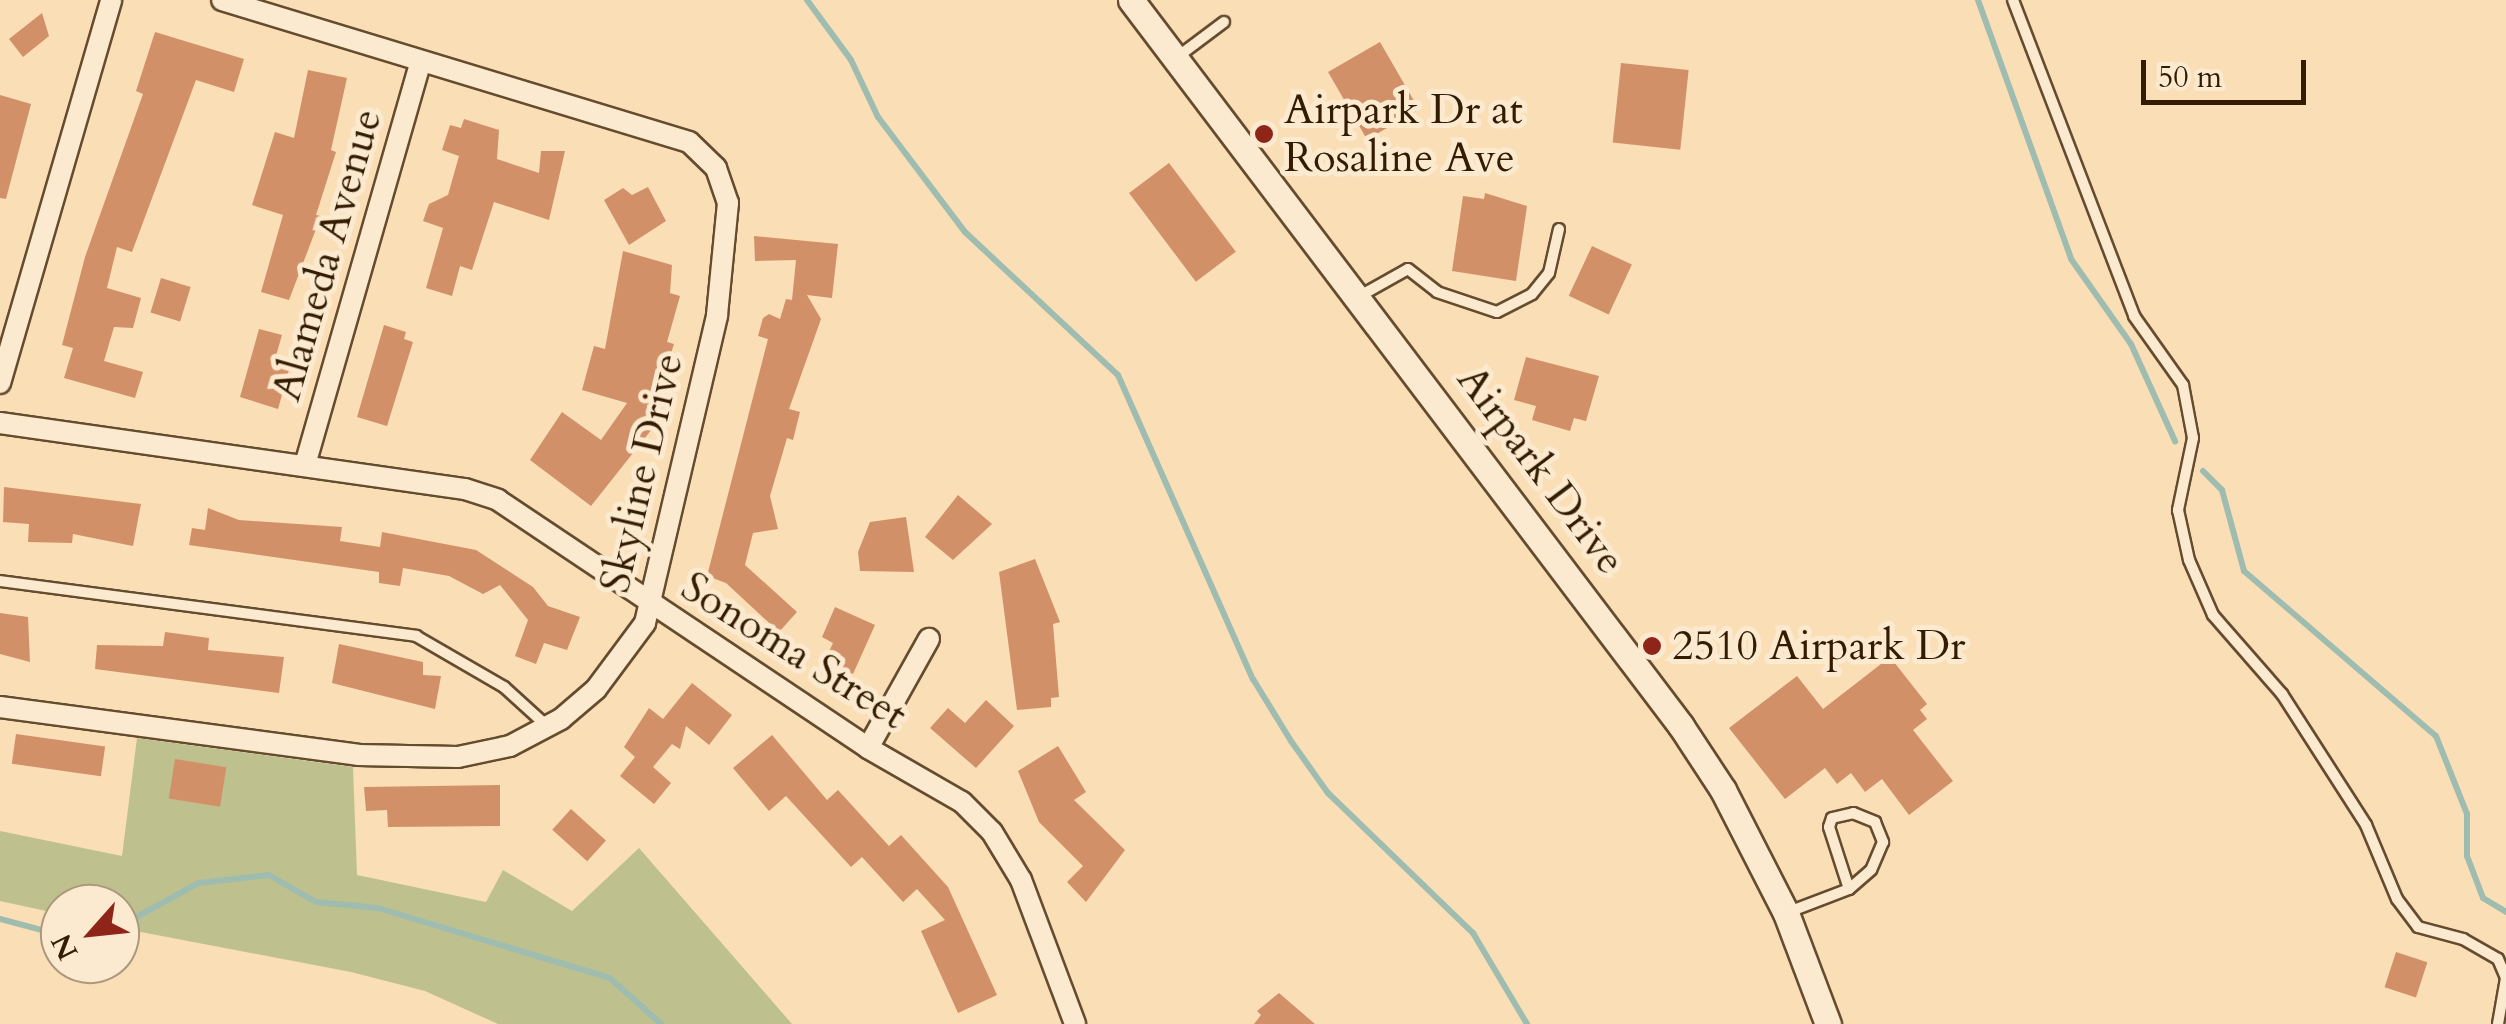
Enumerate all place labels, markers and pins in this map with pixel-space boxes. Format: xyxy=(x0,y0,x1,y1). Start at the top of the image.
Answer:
place label: Airpark Dr at Rosaline Ave xyxy=(1284,85,1523,184)
marker: Airpark Dr at Rosaline Ave xyxy=(1253,123,1275,145)
place label: 2510 Airpark Dr xyxy=(1672,621,1965,671)
marker: 2510 Airpark Dr xyxy=(1641,635,1663,657)

